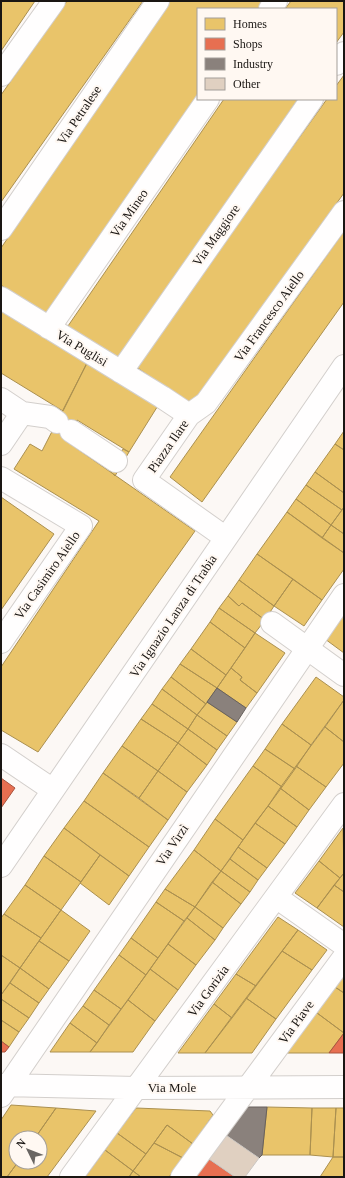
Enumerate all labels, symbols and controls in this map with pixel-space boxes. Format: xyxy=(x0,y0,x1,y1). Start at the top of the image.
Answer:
legend xyxy=(197,8,337,100)
text: Homes xyxy=(233,17,267,31)
text: Shops xyxy=(233,37,263,51)
text: Industry xyxy=(233,57,273,71)
text: Other xyxy=(233,77,260,91)
street label: Via Petralese xyxy=(54,82,104,147)
street label: Via Mineo xyxy=(107,186,151,240)
street label: Via Maggiore xyxy=(189,201,243,269)
street label: Via Francesco Aiello xyxy=(231,268,307,364)
street label: Via Puglisi xyxy=(54,327,111,369)
street label: Piazza Ilare xyxy=(144,417,192,475)
street label: Via Casimiro Aiello xyxy=(11,528,83,622)
street label: Via Ignazio Lanza di Trabia xyxy=(126,551,220,680)
street label: Via Virzì xyxy=(153,821,192,869)
street label: Via Gorizia xyxy=(184,962,232,1020)
street label: Via Piave xyxy=(275,997,317,1047)
street label: Via Mole xyxy=(148,1080,197,1095)
north arrow xyxy=(8,1130,48,1170)
text: N xyxy=(14,1136,28,1150)

